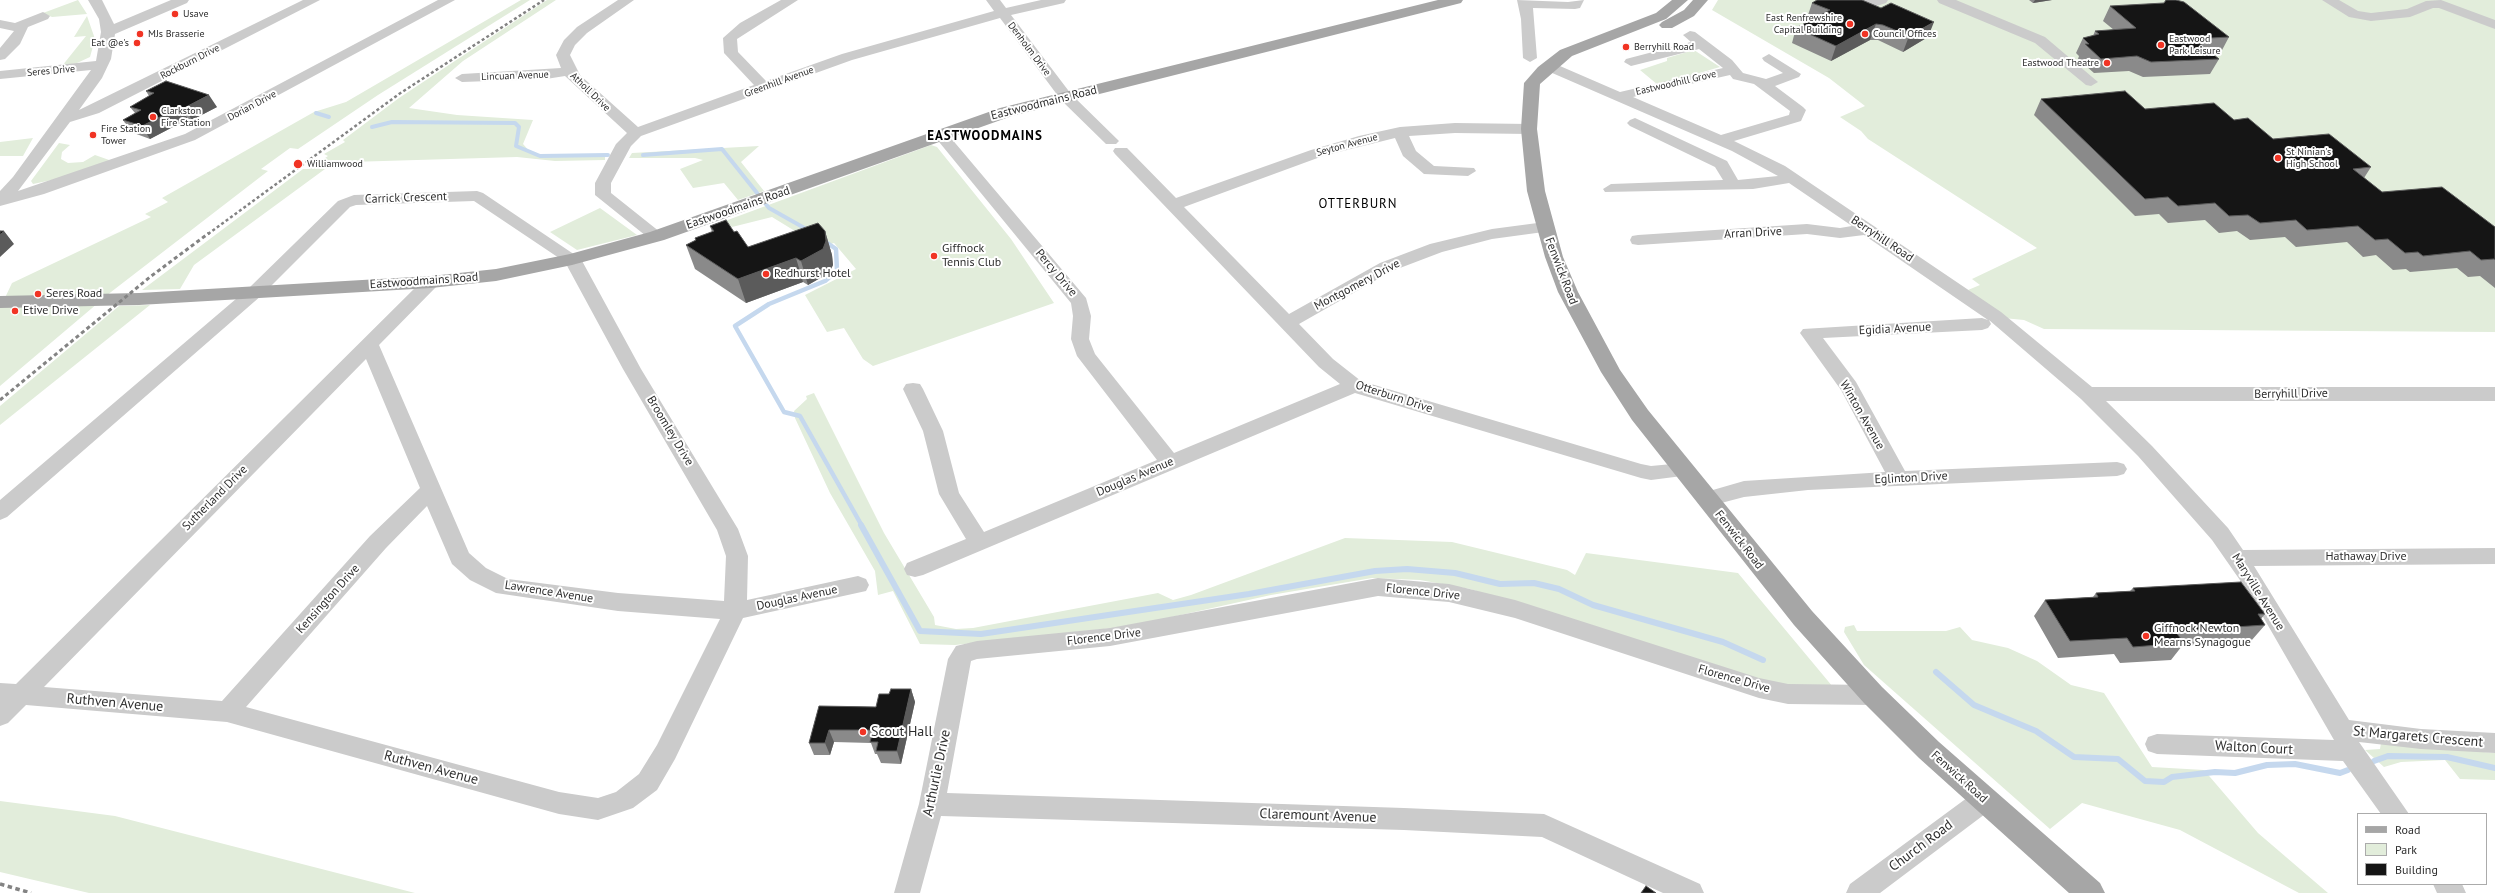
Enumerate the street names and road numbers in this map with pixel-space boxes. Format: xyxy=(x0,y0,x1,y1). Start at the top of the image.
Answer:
street label: Denholm Drive xyxy=(1005,20,1053,78)
street label: Rockburn Drive xyxy=(158,42,222,82)
street label: Seres Drive xyxy=(26,63,76,79)
street label: Greenhill Avenue xyxy=(743,64,815,100)
street label: Eastwoodhill Grove xyxy=(1634,68,1718,98)
street label: Lincuan Avenue xyxy=(481,69,549,83)
street label: Atholl Drive xyxy=(568,70,612,114)
street label: Eastwoodmains Road xyxy=(990,83,1098,123)
street label: Dorian Drive xyxy=(226,88,278,124)
street label: Seyton Avenue xyxy=(1315,131,1379,159)
street label: Eastwoodmains Road xyxy=(684,184,792,232)
street label: Carrick Crescent xyxy=(365,189,447,207)
street label: Berryhill Road xyxy=(1848,213,1916,265)
street label: Arran Drive xyxy=(1724,224,1782,242)
street label: Fenwick Road xyxy=(1542,235,1580,307)
street label: Percy Drive xyxy=(1032,246,1080,300)
street label: Montgomery Drive xyxy=(1312,256,1402,314)
street label: Eastwoodmains Road xyxy=(369,270,479,292)
street label: Egidia Avenue xyxy=(1858,320,1932,338)
street label: Otterburn Drive xyxy=(1354,378,1434,416)
street label: Winton Avenue xyxy=(1836,378,1888,452)
street label: Berryhill Drive xyxy=(2254,386,2328,402)
street label: Broomley Drive xyxy=(644,394,696,468)
street label: Douglas Avenue xyxy=(1094,454,1176,500)
street label: Sutherland Drive xyxy=(179,462,251,534)
street label: Eglinton Drive xyxy=(1874,469,1948,487)
street label: Fenwick Road xyxy=(1712,508,1766,572)
street label: Hathaway Drive xyxy=(2325,550,2407,564)
street label: Maryville Avenue xyxy=(2229,551,2287,633)
street label: Kensington Drive xyxy=(293,562,363,636)
street label: Lawrence Avenue xyxy=(504,578,594,606)
street label: Florence Drive xyxy=(1385,581,1461,603)
street label: Douglas Avenue xyxy=(755,582,839,614)
street label: Florence Drive xyxy=(1066,625,1142,649)
street label: Florence Drive xyxy=(1696,662,1772,696)
street label: Ruthven Avenue xyxy=(66,690,164,716)
street label: St Margarets Crescent xyxy=(2352,723,2484,751)
street label: Arthurlie Drive xyxy=(920,728,954,818)
street label: Walton Court xyxy=(2215,738,2293,758)
street label: Ruthven Avenue xyxy=(382,747,480,789)
street label: Fenwick Road xyxy=(1928,748,1990,806)
street label: Claremount Avenue xyxy=(1259,806,1377,826)
street label: Church Road xyxy=(1886,817,1956,875)

